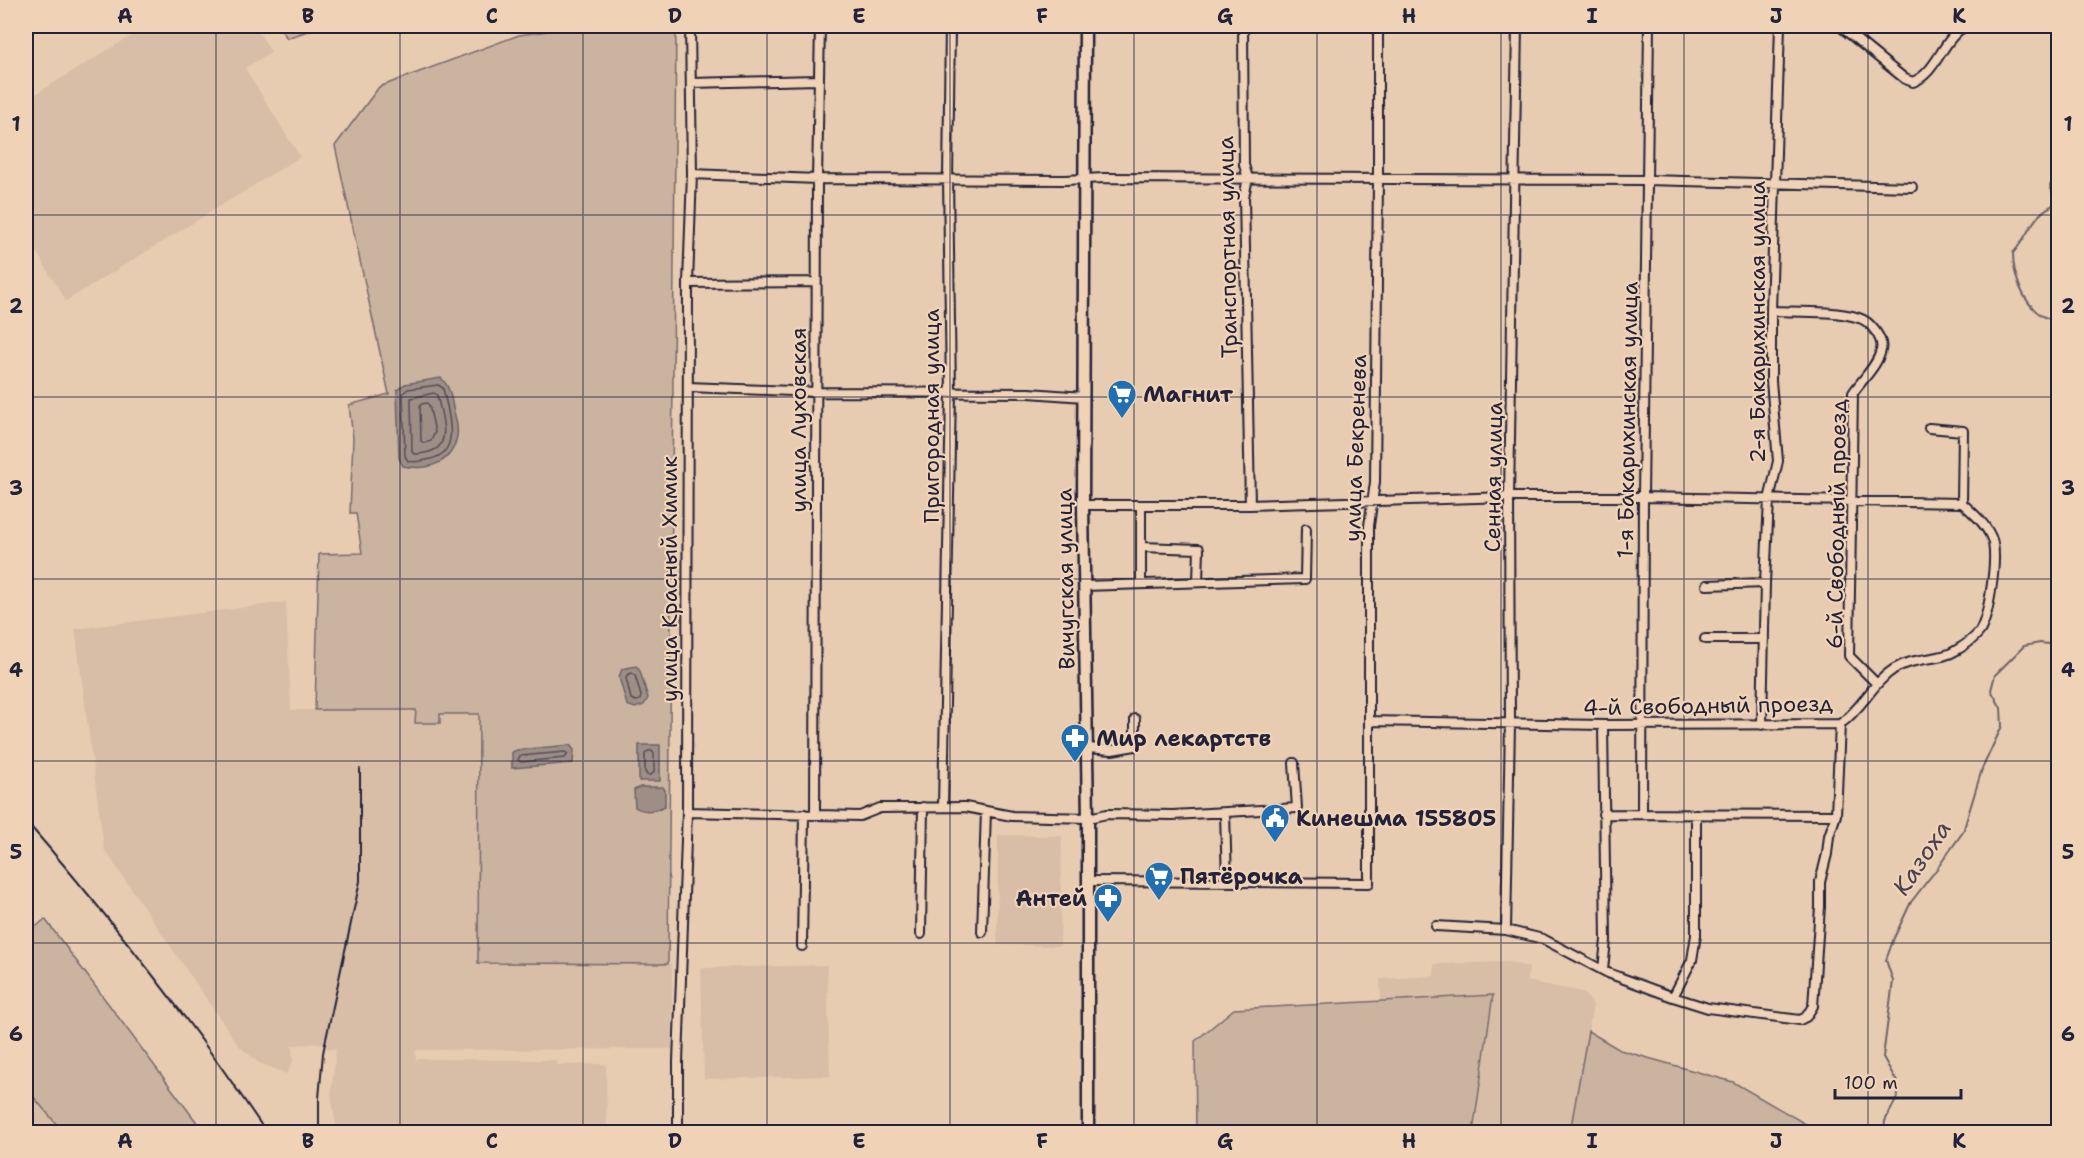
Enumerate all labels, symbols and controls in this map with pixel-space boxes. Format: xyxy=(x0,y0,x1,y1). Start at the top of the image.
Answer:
text: A xyxy=(117,3,133,29)
text: B xyxy=(302,3,314,29)
text: C xyxy=(486,3,498,29)
text: D xyxy=(668,3,682,29)
text: E xyxy=(852,3,866,29)
text: F xyxy=(1036,3,1048,29)
text: G xyxy=(1217,3,1233,29)
text: H xyxy=(1402,3,1416,29)
text: I xyxy=(1586,3,1598,29)
text: J xyxy=(1770,3,1783,29)
text: K xyxy=(1952,3,1966,29)
text: 1 xyxy=(11,111,21,137)
text: 1 xyxy=(2063,111,2073,137)
street label: Транспортная улица xyxy=(1211,135,1244,358)
street label: 2-я Бакарихинская улица xyxy=(1743,180,1772,463)
street label: 1-я Бакарихинская улица xyxy=(1611,281,1644,559)
text: 2 xyxy=(9,293,23,319)
text: 2 xyxy=(2061,293,2075,319)
street label: Пригородная улица xyxy=(917,308,946,523)
street label: улица Луховская xyxy=(784,327,813,513)
street label: улица Бекренева xyxy=(1338,354,1373,542)
supermarket icon: Магнит xyxy=(1106,378,1138,420)
place label: Магнит xyxy=(1143,380,1234,409)
street label: 6-й Свободный проезд xyxy=(1820,399,1853,649)
street label: Сенная улица xyxy=(1478,401,1509,553)
street label: улица Красный Химик xyxy=(655,456,684,702)
text: 3 xyxy=(9,475,23,501)
text: 3 xyxy=(2061,475,2075,501)
street label: Вичугская улица xyxy=(1049,488,1082,670)
text: 4 xyxy=(9,657,23,683)
text: 4 xyxy=(2061,657,2075,683)
street label: 4-й Свободный проезд xyxy=(1583,689,1833,722)
pharmacy icon: Мир лекартств xyxy=(1059,722,1091,764)
place label: Мир лекартств xyxy=(1096,724,1271,753)
public building icon: Кинешма 155805 xyxy=(1259,802,1291,844)
place label: Кинешма 155805 xyxy=(1296,804,1496,833)
water label: Казоха xyxy=(1885,814,1959,902)
text: 5 xyxy=(10,839,22,865)
text: 5 xyxy=(2062,839,2074,865)
supermarket icon: Пятёрочка xyxy=(1143,860,1175,902)
place label: Пятёрочка xyxy=(1180,862,1303,891)
pharmacy icon: Антей xyxy=(1092,882,1124,924)
place label: Антей xyxy=(1016,884,1087,913)
text: 6 xyxy=(9,1021,23,1047)
text: 6 xyxy=(2061,1021,2075,1047)
scale bar xyxy=(1835,1062,1961,1100)
text: 100 m xyxy=(1844,1071,1898,1095)
text: A xyxy=(117,1128,133,1154)
text: B xyxy=(302,1128,314,1154)
text: C xyxy=(486,1128,498,1154)
text: D xyxy=(668,1128,682,1154)
text: E xyxy=(852,1128,866,1154)
text: F xyxy=(1036,1128,1048,1154)
text: G xyxy=(1217,1128,1233,1154)
text: H xyxy=(1402,1128,1416,1154)
text: I xyxy=(1586,1128,1598,1154)
text: J xyxy=(1770,1128,1783,1154)
text: K xyxy=(1952,1128,1966,1154)

